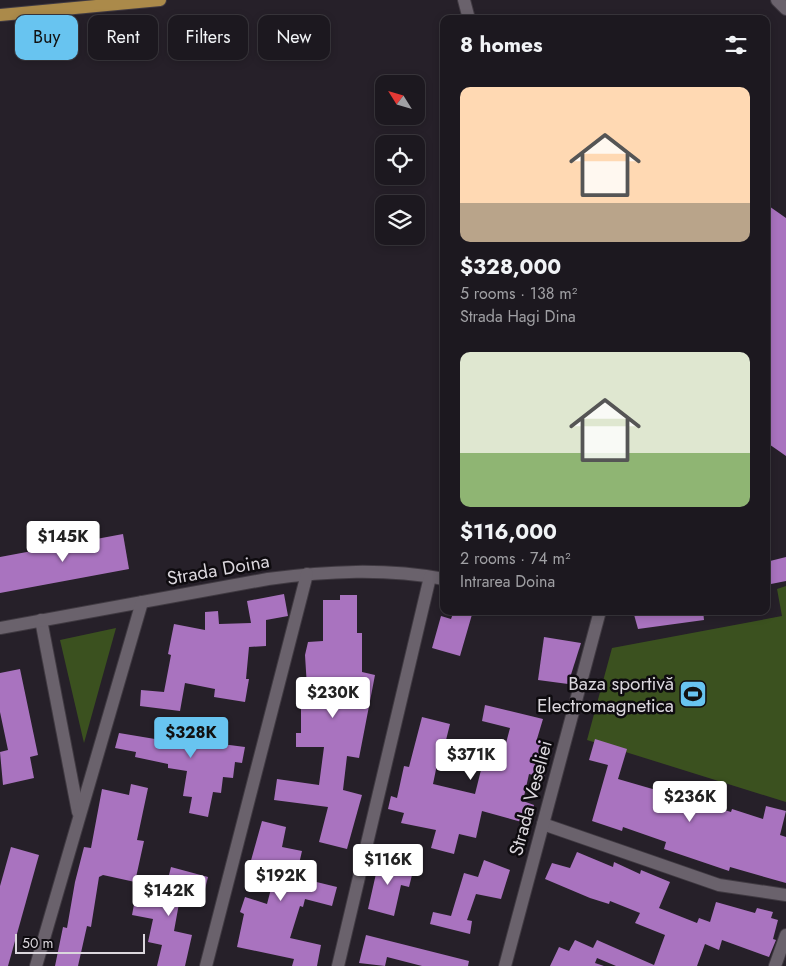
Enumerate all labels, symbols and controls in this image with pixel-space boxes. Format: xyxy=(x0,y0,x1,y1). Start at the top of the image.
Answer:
chip: Buy xyxy=(15,15,78,60)
chip: Rent xyxy=(88,15,158,60)
chip: Filters xyxy=(168,15,248,60)
chip: New xyxy=(258,15,330,60)
text: 8 homes xyxy=(460,30,543,60)
icon: filters xyxy=(722,31,750,59)
north arrow xyxy=(375,75,425,125)
map controls xyxy=(375,75,425,245)
icon: home xyxy=(560,120,650,210)
button: locate xyxy=(375,135,425,185)
button: layers xyxy=(375,195,425,245)
text: $328,000 xyxy=(460,252,561,282)
text: 5 rooms · 138 m² xyxy=(460,282,577,305)
text: Strada Hagi Dina xyxy=(460,305,576,328)
icon: home xyxy=(560,385,650,475)
text: $116,000 xyxy=(460,517,557,547)
pin: $145K xyxy=(28,520,98,563)
text: $145K xyxy=(38,525,88,548)
street label: Strada Doina xyxy=(165,547,271,592)
text: 2 rooms · 74 m² xyxy=(460,547,571,570)
text: Intrarea Doina xyxy=(460,570,555,593)
place label: Baza sportivă Electromagnetica xyxy=(537,670,674,719)
pin: $230K xyxy=(298,676,368,719)
sports icon: Baza sportivă Electromagnetica xyxy=(678,679,708,709)
text: $230K xyxy=(307,681,359,704)
pin: $328K xyxy=(156,716,226,759)
text: $328K xyxy=(165,721,217,744)
street label: Strada Veseliei xyxy=(502,737,559,859)
pin: $371K xyxy=(436,738,506,781)
text: $371K xyxy=(447,743,495,766)
pin: $236K xyxy=(655,780,725,823)
text: $236K xyxy=(664,785,716,808)
pin: $116K xyxy=(353,844,423,886)
text: $116K xyxy=(364,848,412,871)
pin: $192K xyxy=(246,860,316,902)
text: $192K xyxy=(256,864,306,887)
pin: $142K xyxy=(134,874,204,917)
text: $142K xyxy=(144,879,194,902)
scale bar xyxy=(15,931,145,954)
text: 50 m xyxy=(22,933,53,953)

